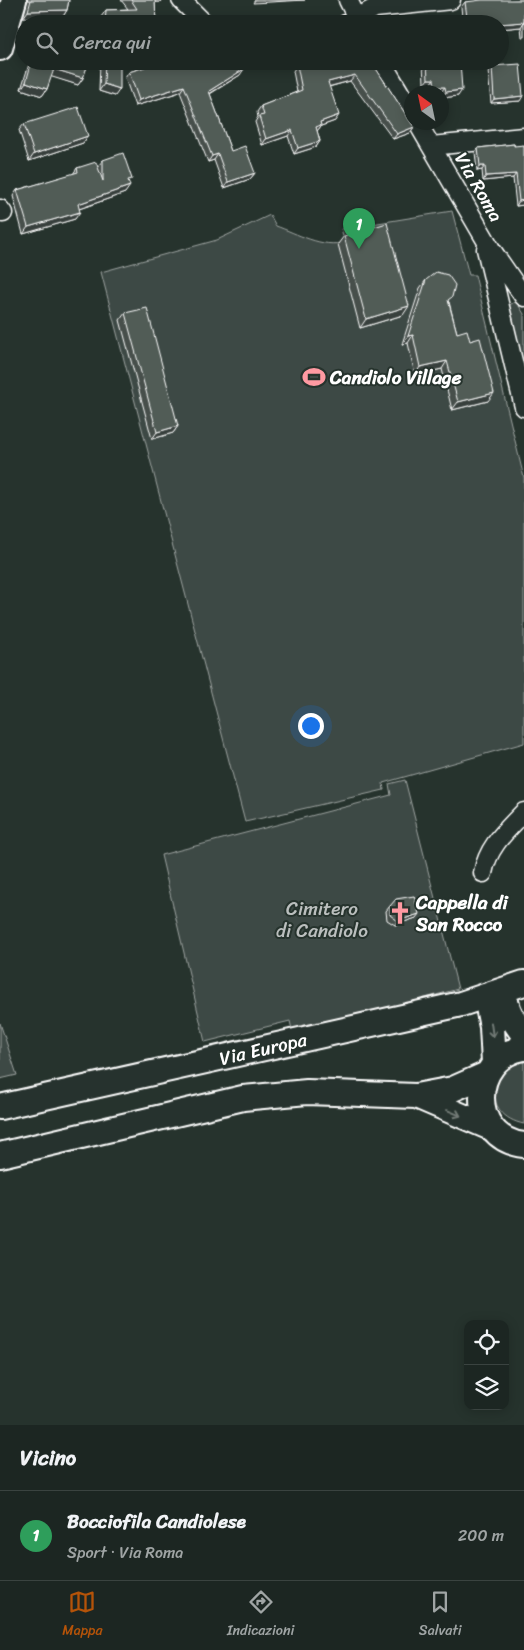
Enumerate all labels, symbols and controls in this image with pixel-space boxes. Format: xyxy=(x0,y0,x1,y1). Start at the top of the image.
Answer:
search box xyxy=(15,15,509,70)
text: Cerca qui xyxy=(73,26,151,59)
icon: search xyxy=(33,29,61,57)
north arrow xyxy=(404,85,449,130)
street label: Via Roma xyxy=(446,146,513,229)
pin: 1 xyxy=(343,208,375,249)
place label: Candiolo Village xyxy=(329,361,462,394)
sports icon: Candiolo Village xyxy=(301,364,327,390)
your location xyxy=(298,713,324,739)
place label: Cappella di San Rocco xyxy=(415,886,510,941)
park label: Cimitero di Candiolo xyxy=(276,892,368,947)
church icon: Cappella di San Rocco xyxy=(387,900,413,926)
one-way arrow xyxy=(487,1022,497,1038)
street label: Via Europa xyxy=(216,1023,310,1075)
one-way arrow xyxy=(446,1109,461,1119)
map controls xyxy=(464,1320,509,1410)
button: locate xyxy=(464,1320,509,1365)
button: layers xyxy=(464,1365,509,1410)
text: Vicino xyxy=(20,1439,76,1477)
text: Bocciofila Candiolese xyxy=(67,1505,246,1538)
text: 1 xyxy=(33,1521,39,1550)
text: 200 m xyxy=(458,1521,504,1550)
text: Sport · Via Roma xyxy=(67,1538,183,1567)
tab: Mappa xyxy=(62,1588,103,1643)
tab: Indicazioni xyxy=(227,1588,294,1643)
tab: Salvati xyxy=(419,1588,462,1643)

